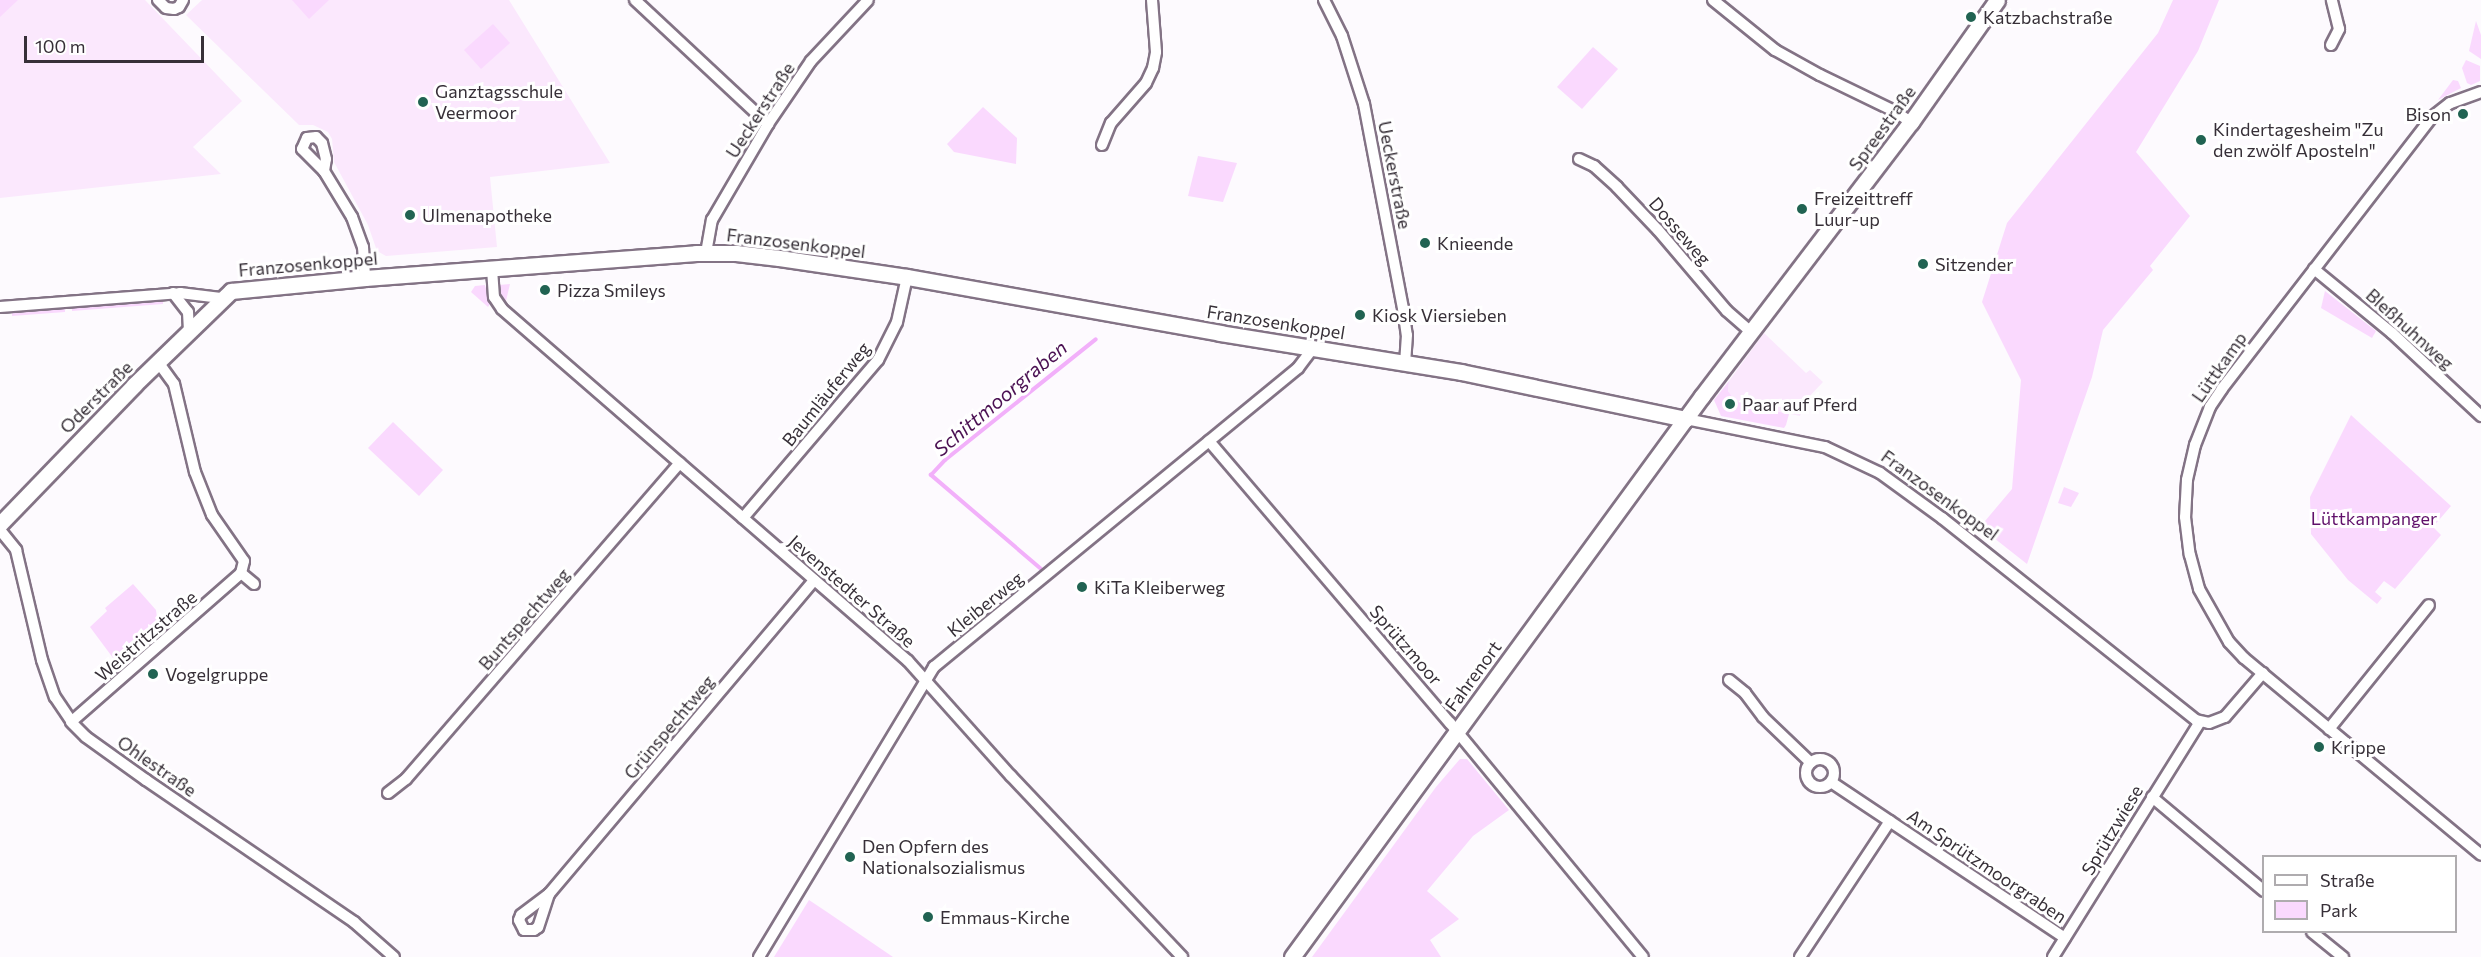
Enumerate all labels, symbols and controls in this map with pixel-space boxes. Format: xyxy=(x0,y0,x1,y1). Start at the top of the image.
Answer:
place label: Katzbachstraße xyxy=(1983,6,2112,28)
marker: Katzbachstraße xyxy=(1964,10,1978,24)
scale bar xyxy=(27,24,207,62)
text: 100 m xyxy=(35,35,85,57)
street label: Ueckerstraße xyxy=(721,58,799,162)
place label: Ganztagsschule Veermoor xyxy=(435,81,563,124)
street label: Spreestraße xyxy=(1844,81,1920,175)
marker: Ganztagsschule Veermoor xyxy=(416,95,430,109)
place label: Bison xyxy=(2405,103,2451,125)
marker: Bison xyxy=(2456,107,2470,121)
street label: Ueckerstraße xyxy=(1374,119,1416,231)
place label: Kindertagesheim "Zu den zwölf Aposteln" xyxy=(2213,119,2384,162)
marker: Kindertagesheim "Zu den zwölf Aposteln" xyxy=(2194,133,2208,147)
place label: Freizeittreff Luur-up xyxy=(1814,188,1913,230)
street label: Dosseweg xyxy=(1645,193,1715,269)
marker: Freizeittreff Luur-up xyxy=(1795,202,1809,216)
place label: Ulmenapotheke xyxy=(422,204,552,226)
marker: Ulmenapotheke xyxy=(403,208,417,222)
street label: Franzosenkoppel xyxy=(725,224,867,262)
place label: Knieende xyxy=(1437,232,1513,254)
marker: Knieende xyxy=(1418,236,1432,250)
street label: Franzosenkoppel xyxy=(237,247,379,281)
place label: Sitzender xyxy=(1935,253,2013,275)
marker: Sitzender xyxy=(1916,257,1930,271)
place label: Pizza Smileys xyxy=(557,279,666,301)
marker: Pizza Smileys xyxy=(538,283,552,297)
street label: Bleßhuhnweg xyxy=(2362,284,2458,374)
street label: Franzosenkoppel xyxy=(1205,300,1347,344)
place label: Kiosk Viersieben xyxy=(1372,304,1507,326)
marker: Kiosk Viersieben xyxy=(1353,308,1367,322)
street label: Lüttkamp xyxy=(2187,328,2251,406)
water label: Schittmoorgraben xyxy=(928,335,1072,461)
street label: Baumläuferweg xyxy=(778,338,874,450)
street label: Oderstraße xyxy=(55,356,137,438)
place label: Paar auf Pferd xyxy=(1742,393,1858,415)
marker: Paar auf Pferd xyxy=(1723,397,1737,411)
street label: Franzosenkoppel xyxy=(1877,445,2003,545)
park label: Lüttkampanger xyxy=(2311,507,2437,529)
street label: Jevenstedter Straße xyxy=(784,530,920,652)
street label: Buntspechtweg xyxy=(474,564,574,674)
street label: Kleiberweg xyxy=(943,567,1027,641)
place label: KiTa Kleiberweg xyxy=(1094,576,1225,598)
marker: KiTa Kleiberweg xyxy=(1075,580,1089,594)
street label: Weistritzstraße xyxy=(91,586,201,686)
street label: Sprützmoor xyxy=(1365,600,1447,690)
street label: Fahrenort xyxy=(1440,637,1506,715)
place label: Vogelgruppe xyxy=(165,663,268,685)
marker: Vogelgruppe xyxy=(146,667,160,681)
street label: Grünspechtweg xyxy=(619,671,719,783)
street label: Ohlestraße xyxy=(113,731,201,801)
place label: Krippe xyxy=(2331,736,2386,758)
marker: Krippe xyxy=(2312,740,2326,754)
street label: Sprützwiese xyxy=(2077,781,2147,879)
street label: Am Sprützmoorgraben xyxy=(1903,805,2071,927)
place label: Den Opfern des Nationalsozialismus xyxy=(862,836,1025,878)
marker: Den Opfern des Nationalsozialismus xyxy=(843,850,857,864)
legend xyxy=(2262,855,2457,933)
text: Straße xyxy=(2320,869,2375,891)
text: Park xyxy=(2320,899,2358,921)
place label: Emmaus-Kirche xyxy=(940,906,1070,928)
marker: Emmaus-Kirche xyxy=(921,910,935,924)

